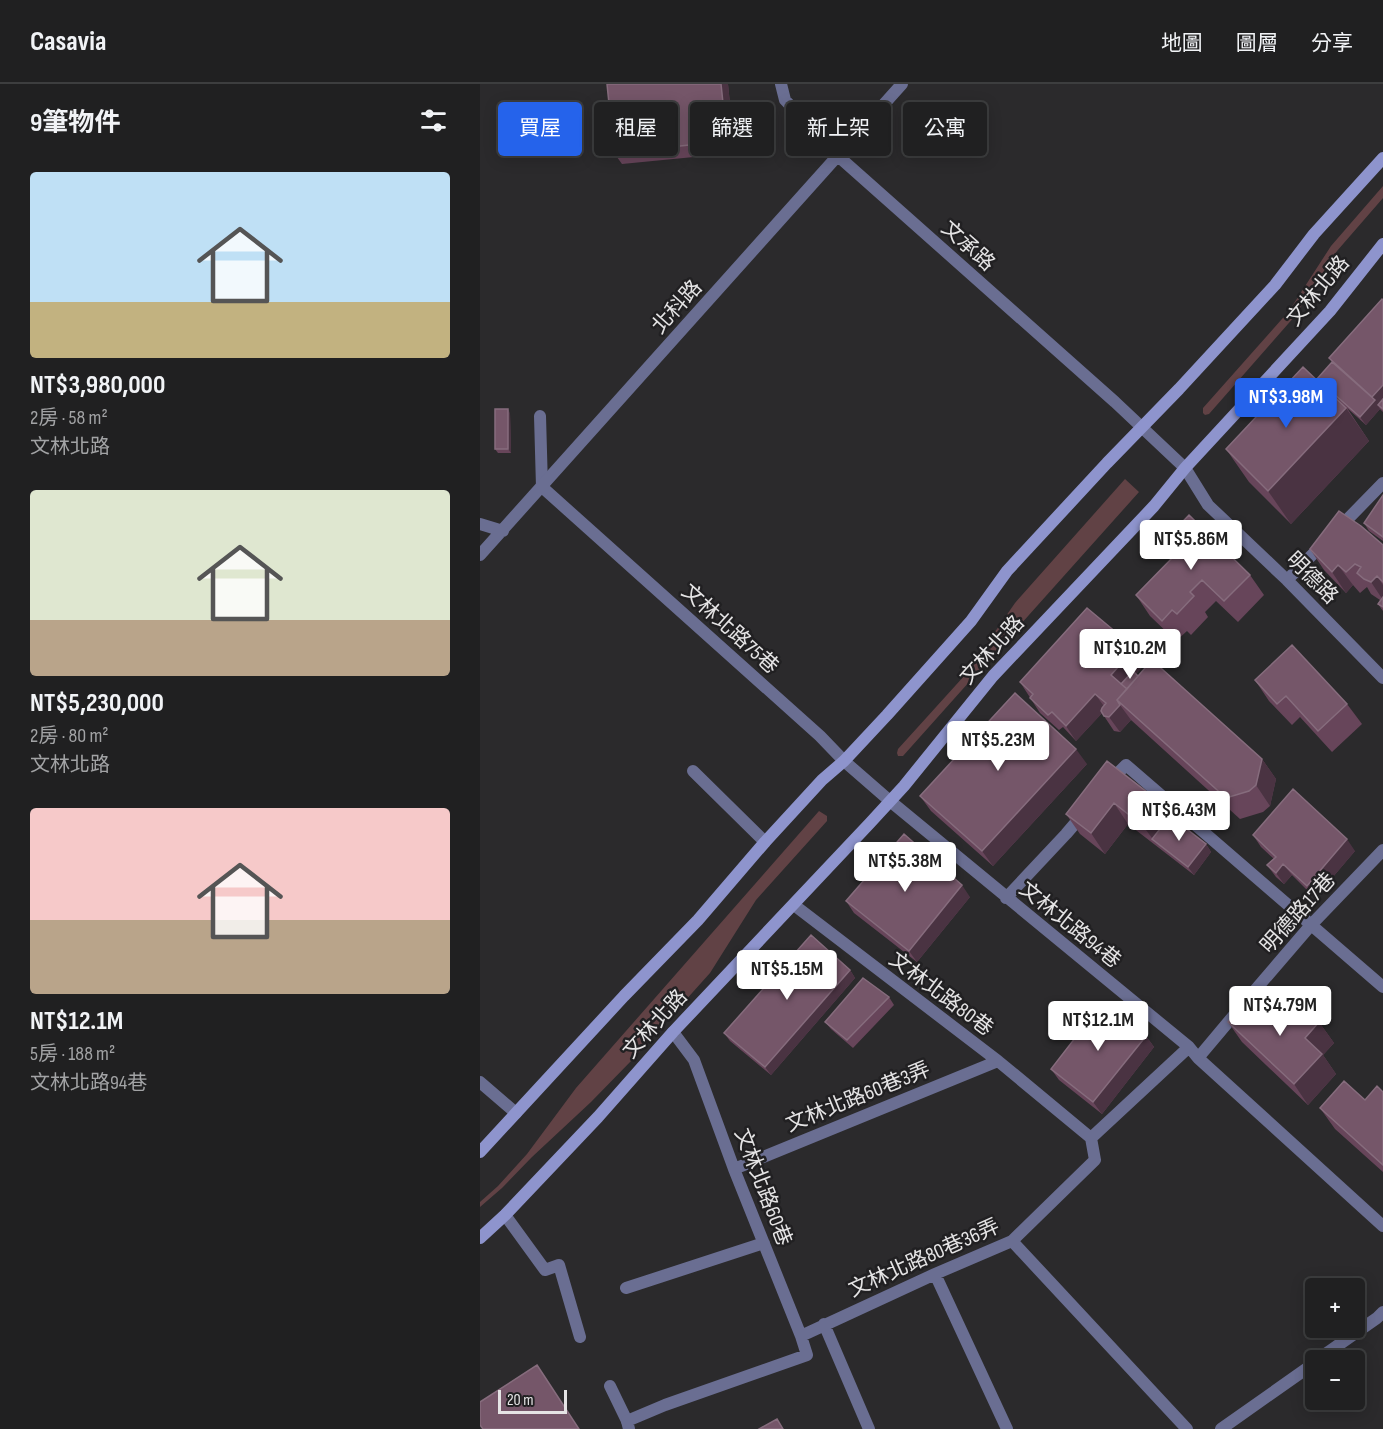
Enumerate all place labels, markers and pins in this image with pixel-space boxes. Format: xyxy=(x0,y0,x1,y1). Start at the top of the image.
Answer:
pin: NT$3.98M xyxy=(1224,378,1348,429)
pin: NT$5.86M xyxy=(1129,520,1253,571)
pin: NT$10.2M xyxy=(1068,629,1192,680)
pin: NT$5.23M xyxy=(936,721,1060,772)
pin: NT$6.43M xyxy=(1117,791,1241,842)
pin: NT$5.38M xyxy=(843,842,967,893)
pin: NT$5.15M xyxy=(725,950,849,1001)
pin: NT$4.79M xyxy=(1218,986,1342,1037)
pin: NT$12.1M xyxy=(1036,1001,1160,1052)

